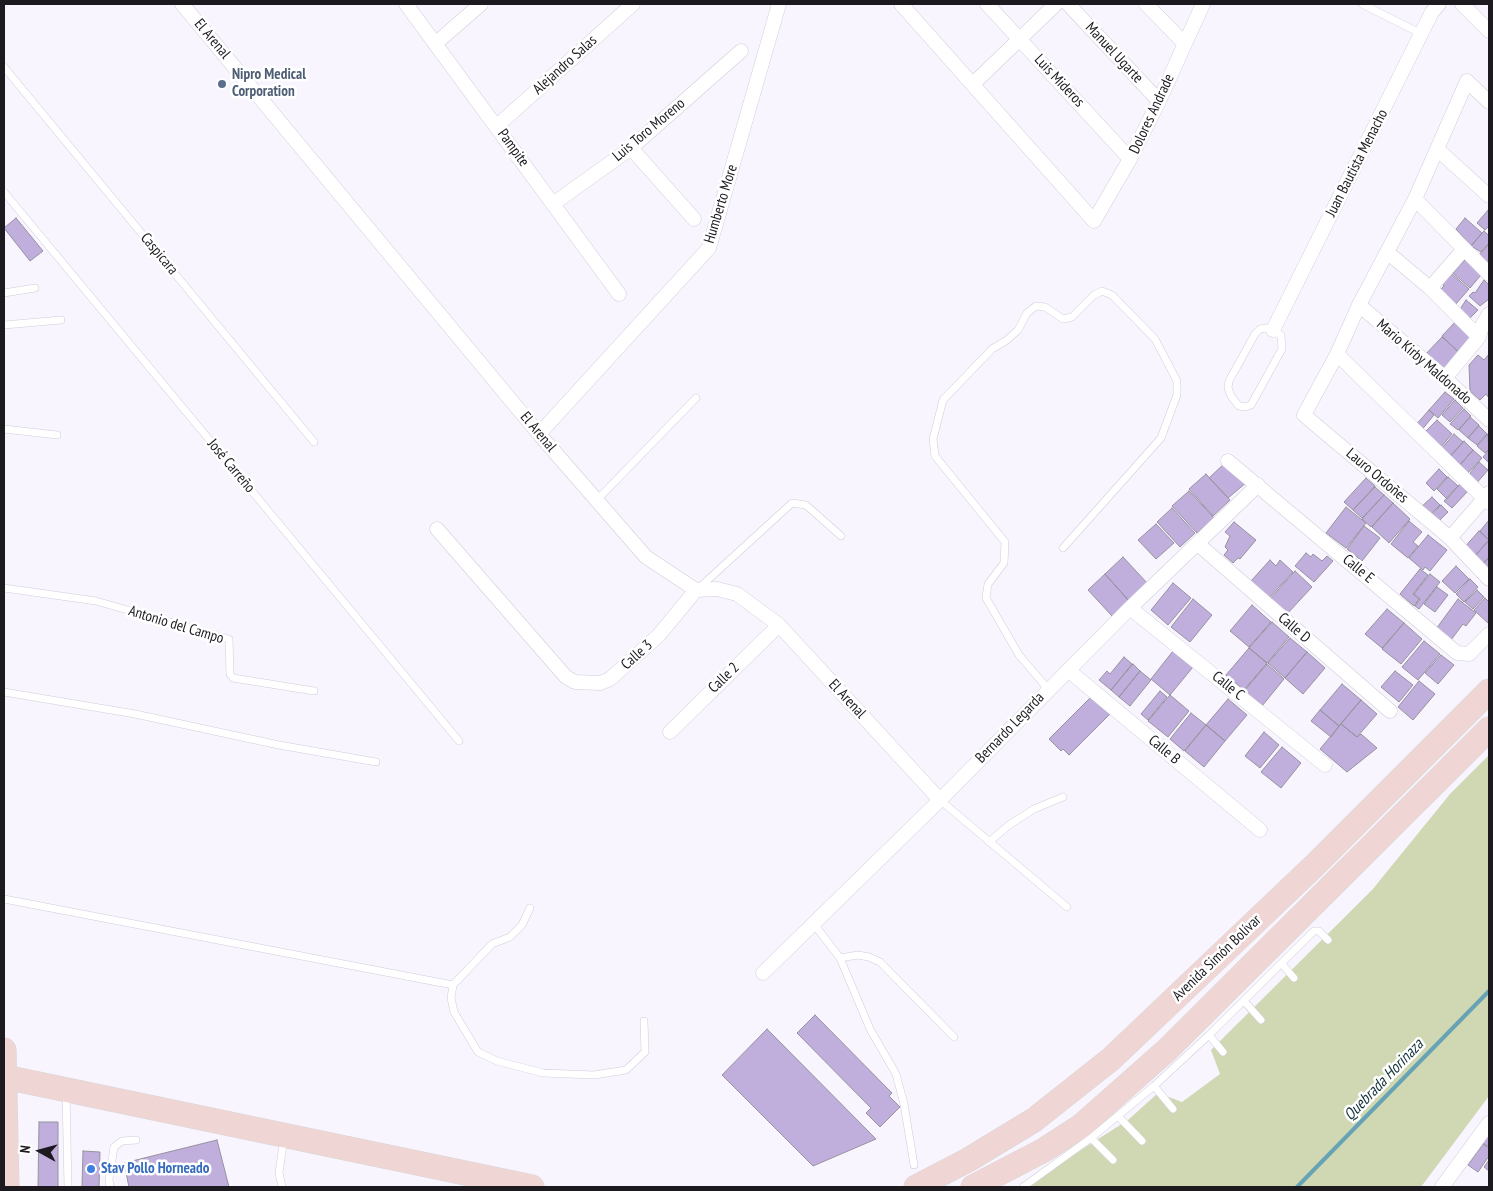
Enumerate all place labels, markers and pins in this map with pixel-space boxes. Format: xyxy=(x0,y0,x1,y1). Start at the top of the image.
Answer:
place label: Nipro Medical Corporation xyxy=(232,66,306,101)
marker: Nipro Medical Corporation xyxy=(216,78,228,90)
place label: Stav Pollo Horneado xyxy=(101,1160,209,1178)
marker: Stav Pollo Horneado xyxy=(85,1163,97,1175)

